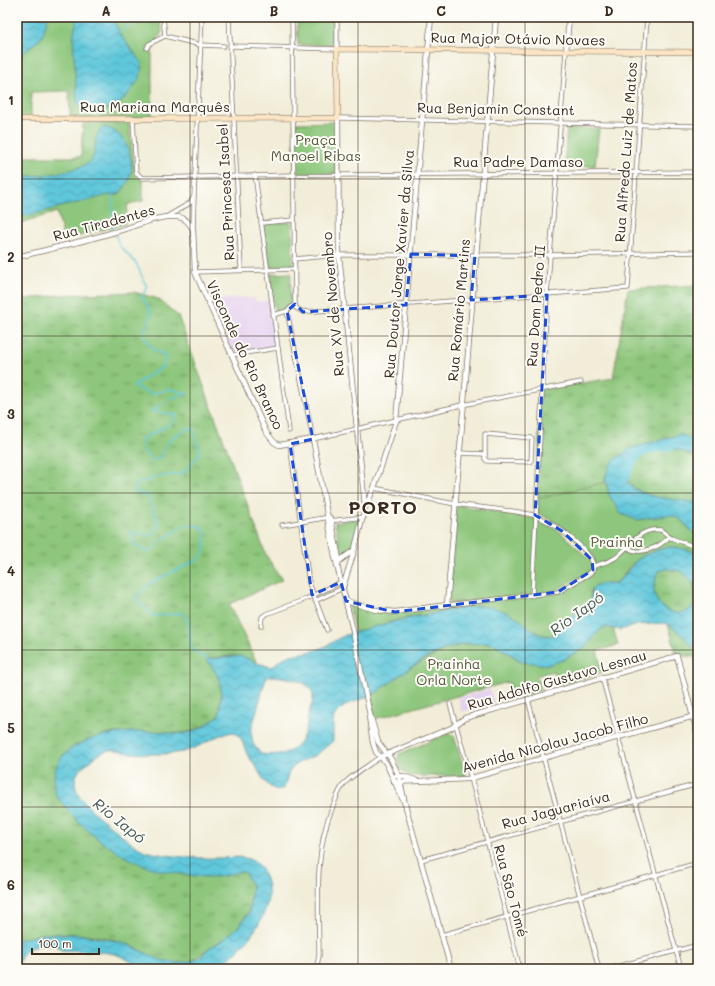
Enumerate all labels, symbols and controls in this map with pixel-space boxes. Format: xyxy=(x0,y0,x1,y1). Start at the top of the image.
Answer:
text: A xyxy=(101,2,111,19)
text: B xyxy=(270,2,279,19)
text: C xyxy=(436,2,446,19)
text: D xyxy=(604,2,614,19)
street label: Rua Major Otávio Novaes xyxy=(430,27,606,50)
street label: Rua Alfredo Luiz de Matos xyxy=(610,61,641,243)
text: 1 xyxy=(8,91,14,108)
street label: Rua Mariana Marquês xyxy=(80,97,230,116)
street label: Rua Benjamin Constant xyxy=(417,98,575,119)
street label: Rua Princesa Isabel xyxy=(212,123,239,261)
park label: Praça Manoel Ribas xyxy=(271,130,361,165)
street label: Rua Doutor Jorge Xavier da Silva xyxy=(379,149,418,379)
street label: Rua Padre Damaso xyxy=(453,152,583,171)
street label: Rua Tiradentes xyxy=(51,200,157,245)
street label: Rua XV de Novembro xyxy=(317,231,348,377)
street label: Rua Romário Martins xyxy=(443,238,474,382)
street label: Rua Dom Pedro II xyxy=(522,245,549,367)
text: 2 xyxy=(7,248,15,265)
street label: Visconde do Rio Branco xyxy=(202,277,288,433)
text: 3 xyxy=(7,405,15,422)
district label: PORTO xyxy=(348,495,418,519)
park label: Prainha xyxy=(591,532,643,551)
text: 4 xyxy=(7,562,15,579)
water label: Rio Iapó xyxy=(545,587,607,639)
street label: Rua Adolfo Gustavo Lesnau xyxy=(465,645,649,714)
park label: Prainha Orla Norte xyxy=(416,654,492,689)
street label: Avenida Nicolau Jacob Filho xyxy=(460,708,650,777)
text: 5 xyxy=(7,719,15,736)
street label: Rua Jaguariaíva xyxy=(500,786,612,833)
water label: Rio Iapó xyxy=(89,793,150,848)
street label: Rua São Tomé xyxy=(490,842,533,939)
text: 6 xyxy=(7,876,15,893)
scale bar xyxy=(32,930,99,956)
text: 100 m xyxy=(38,935,72,951)

